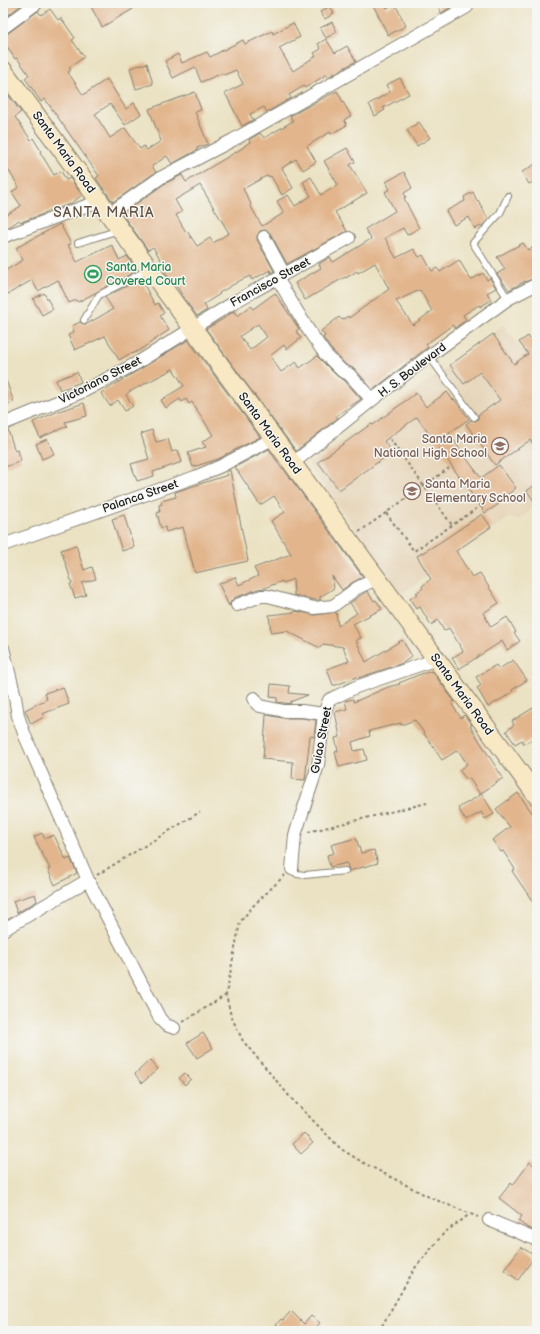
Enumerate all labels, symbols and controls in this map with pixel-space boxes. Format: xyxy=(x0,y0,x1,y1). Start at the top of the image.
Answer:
street label: Santa Maria Road xyxy=(29,108,98,196)
district label: SANTA MARIA xyxy=(53,204,155,221)
street label: Francisco Street xyxy=(228,254,313,311)
place label: Santa Maria Covered Court xyxy=(106,260,186,289)
sports icon: Santa Maria Covered Court xyxy=(83,264,103,284)
street label: H. S. Boulevard xyxy=(375,340,449,401)
street label: Victoriano Street xyxy=(57,353,144,408)
street label: Santa Maria Road xyxy=(235,389,304,477)
place label: Santa Maria National High School xyxy=(374,432,487,461)
school or university icon: Santa Maria National High School xyxy=(490,436,510,456)
street label: Palanca Street xyxy=(100,476,180,516)
place label: Santa Maria Elementary School xyxy=(425,477,526,506)
school or university icon: Santa Maria Elementary School xyxy=(402,481,422,501)
street label: Santa Maria Road xyxy=(427,650,496,738)
street label: Guiao Street xyxy=(308,705,335,775)

